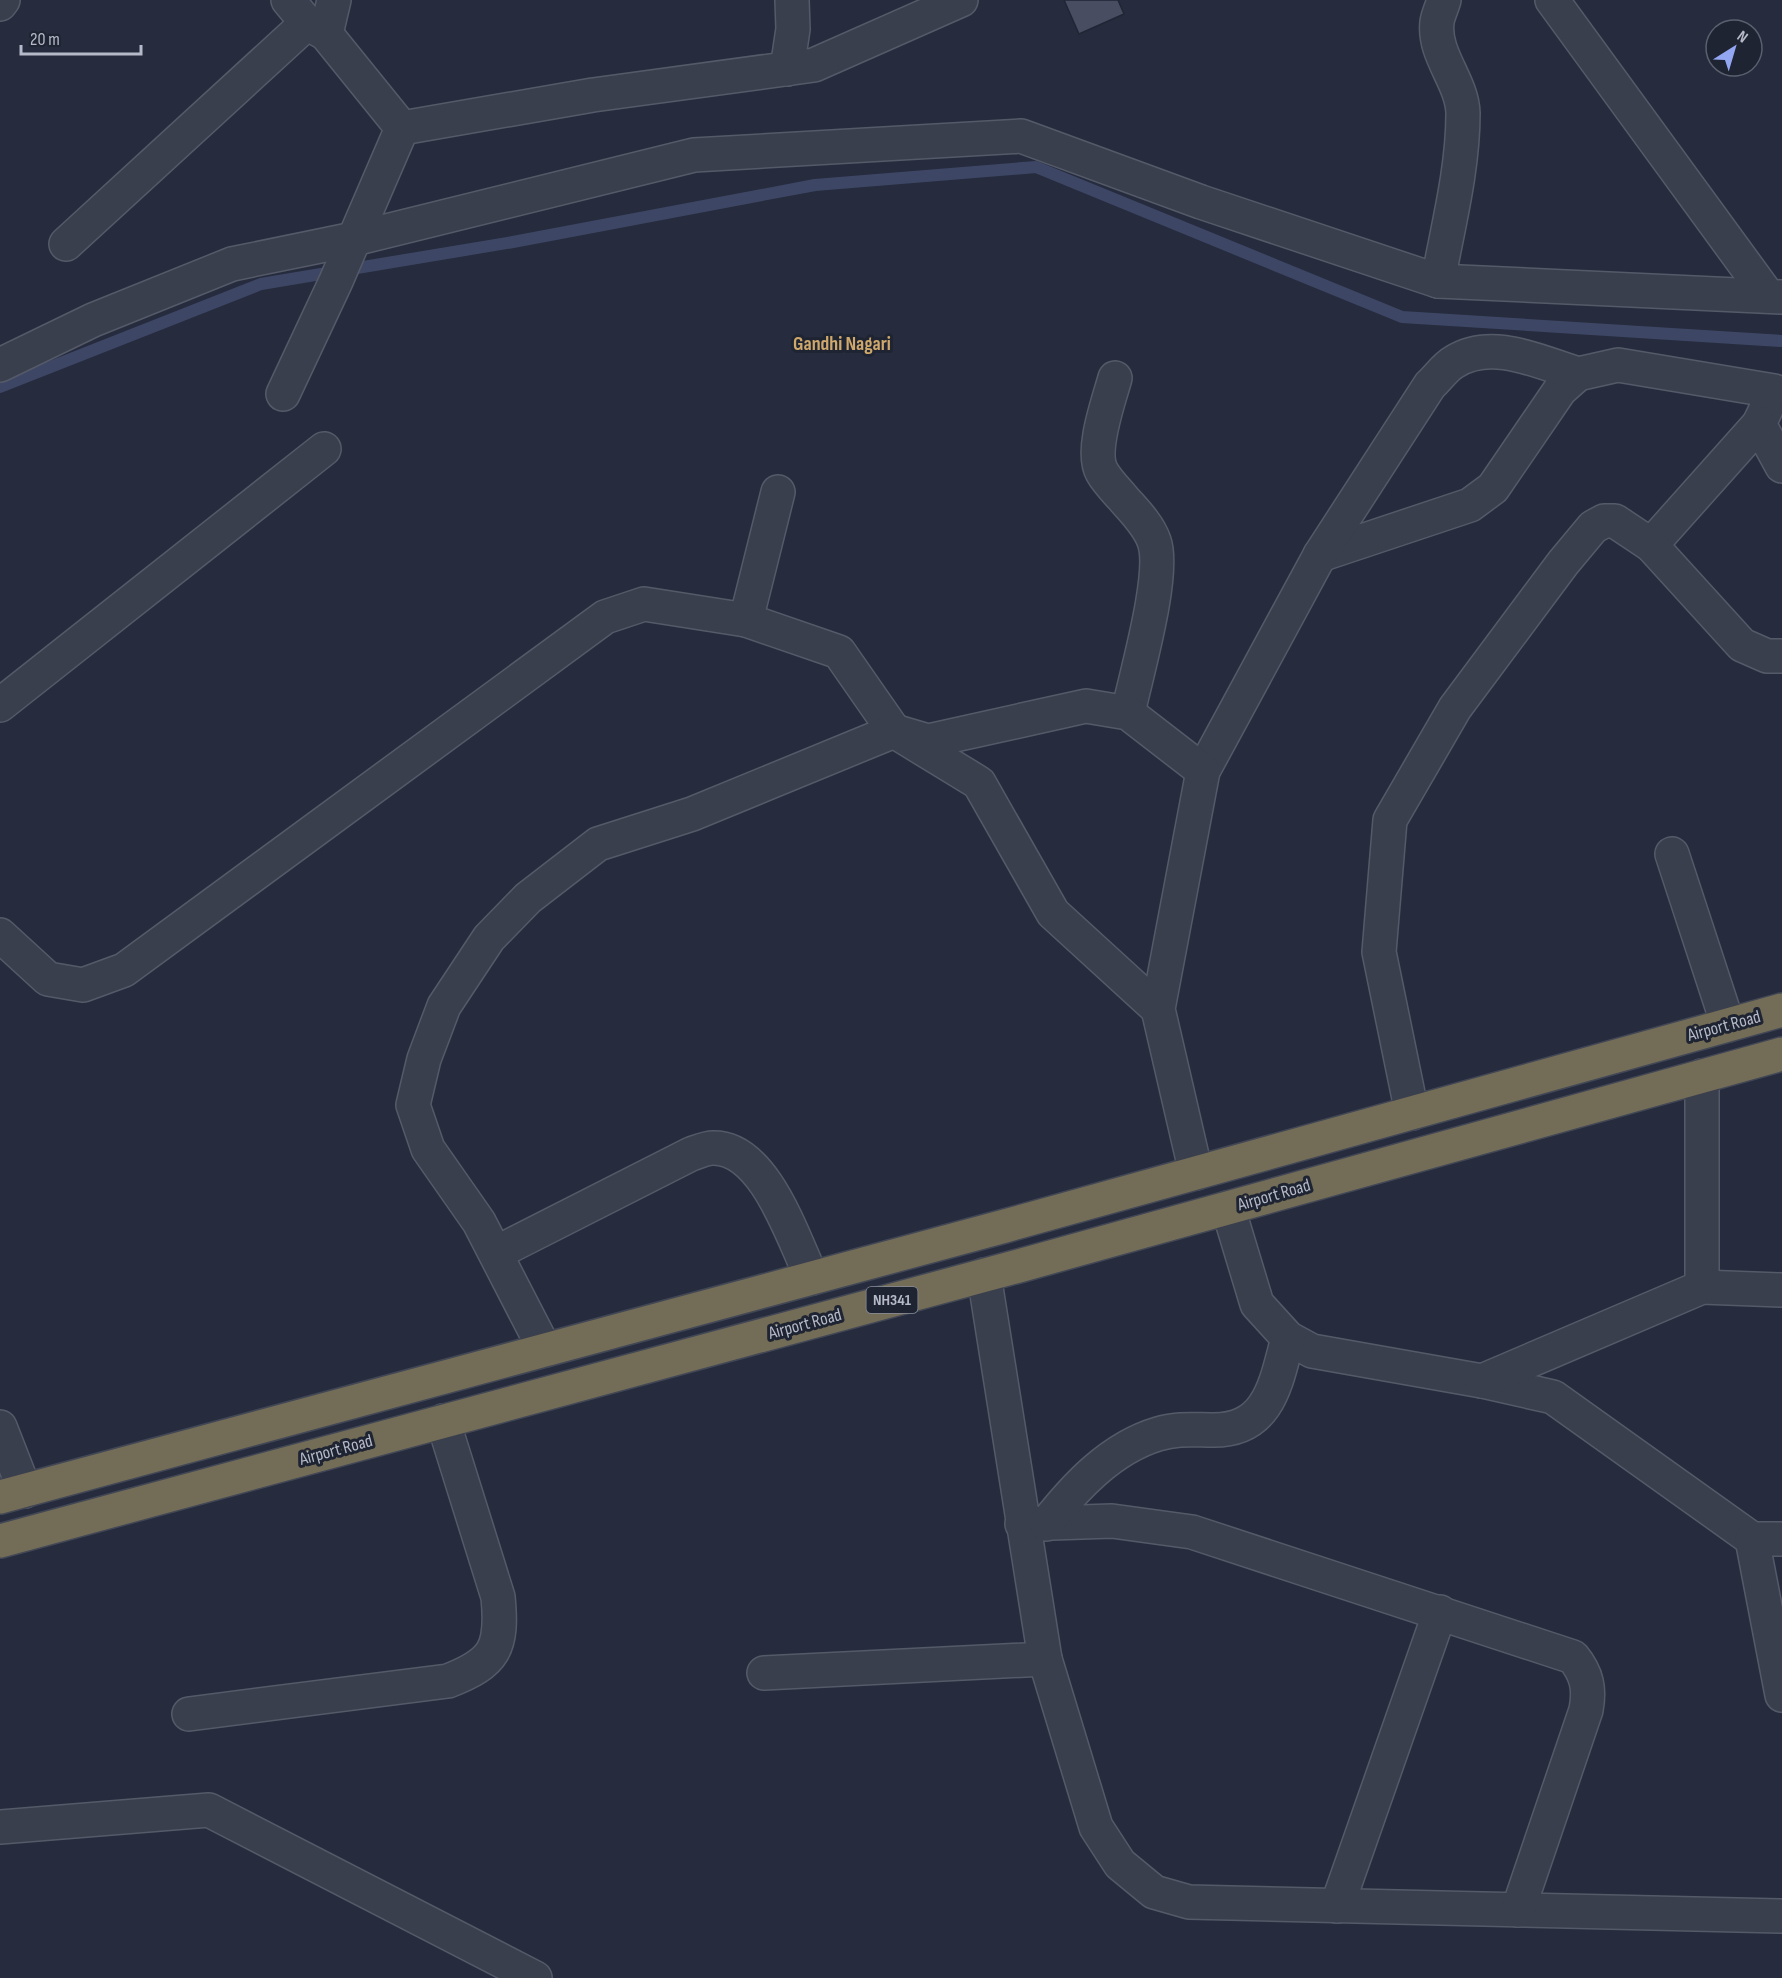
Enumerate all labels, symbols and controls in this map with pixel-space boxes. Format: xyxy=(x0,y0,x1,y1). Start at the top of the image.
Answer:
scale bar xyxy=(21,18,141,56)
north arrow xyxy=(1704,18,1764,78)
text: N xyxy=(1733,27,1751,47)
text: 20 m xyxy=(30,29,60,50)
district label: Gandhi Nagari xyxy=(793,332,891,356)
street label: Airport Road xyxy=(1684,1006,1763,1046)
street label: Airport Road xyxy=(1234,1175,1313,1216)
road number: NH341 xyxy=(866,1287,918,1313)
street label: Airport Road xyxy=(765,1304,844,1344)
street label: Airport Road xyxy=(296,1430,375,1470)

